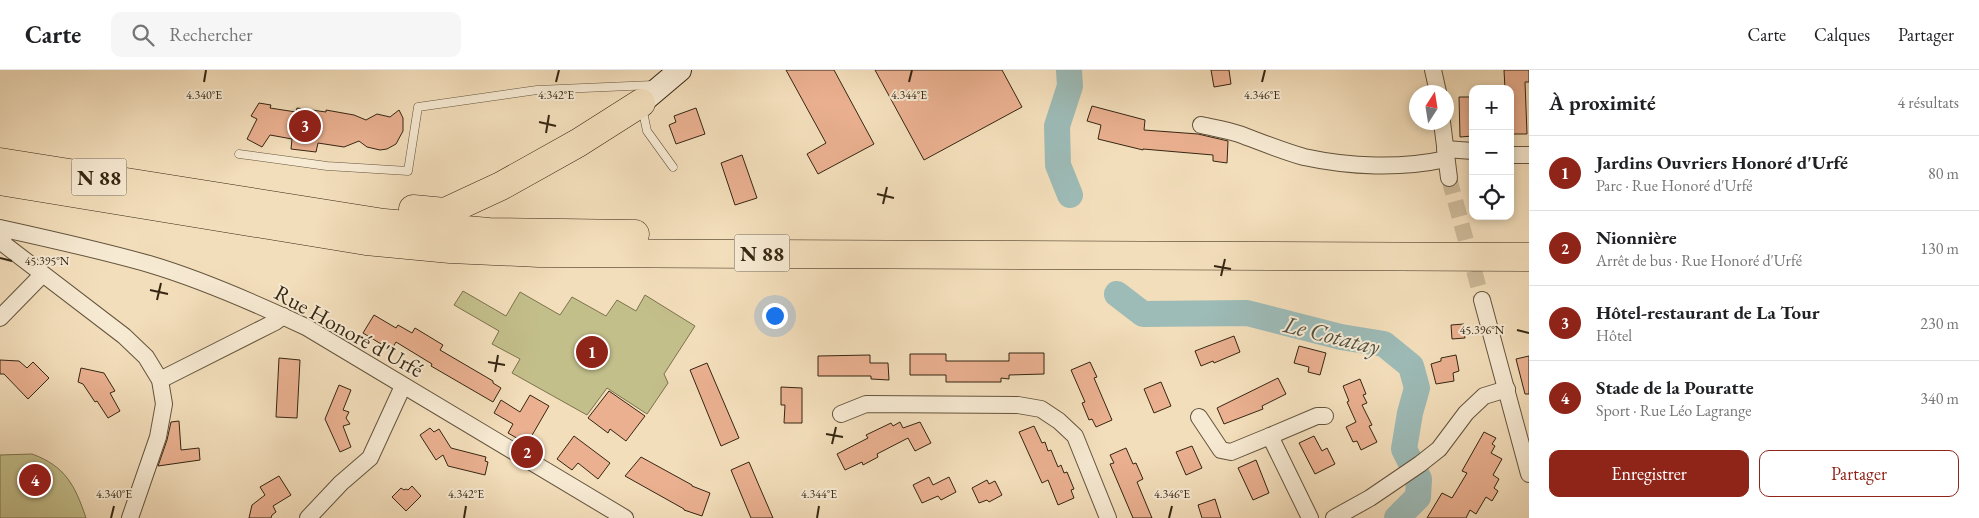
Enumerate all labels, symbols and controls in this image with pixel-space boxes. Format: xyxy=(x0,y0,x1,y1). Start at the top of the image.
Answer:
search box xyxy=(111,12,461,57)
text: Carte xyxy=(25,19,81,50)
icon: search xyxy=(129,21,157,49)
text: Rechercher xyxy=(169,22,253,47)
text: Carte xyxy=(1747,23,1786,46)
text: Calques xyxy=(1814,23,1870,46)
text: Partager xyxy=(1898,23,1954,46)
north arrow xyxy=(1409,85,1454,130)
map controls xyxy=(1469,85,1514,220)
button: + xyxy=(1469,85,1514,130)
text: 4.340°E xyxy=(186,87,222,103)
text: 4.342°E xyxy=(538,87,574,103)
text: 4.344°E xyxy=(891,87,927,103)
text: 4.346°E xyxy=(1244,87,1280,103)
text: À proximité xyxy=(1549,89,1656,116)
text: 4 résultats xyxy=(1897,92,1959,113)
pin: 3 xyxy=(289,107,321,145)
button: − xyxy=(1469,130,1514,175)
text: Jardins Ouvriers Honoré d'Urfé xyxy=(1596,150,1848,175)
road number: N 88 xyxy=(72,158,126,195)
text: 1 xyxy=(1561,163,1569,184)
text: 80 m xyxy=(1928,163,1959,184)
button: locate xyxy=(1469,175,1514,220)
text: Parc · Rue Honoré d'Urfé xyxy=(1596,175,1753,196)
text: Nionnière xyxy=(1596,225,1677,250)
road number: N 88 xyxy=(734,234,790,272)
text: 2 xyxy=(1561,238,1569,259)
text: 130 m xyxy=(1920,238,1959,259)
text: Arrêt de bus · Rue Honoré d'Urfé xyxy=(1596,250,1802,271)
text: 45.395°N xyxy=(25,253,70,269)
street label: Rue Honoré d'Urfé xyxy=(269,278,429,384)
text: Hôtel-restaurant de La Tour xyxy=(1596,300,1820,325)
your location xyxy=(762,303,788,329)
water label: Le Cotatay xyxy=(1280,308,1384,362)
text: 3 xyxy=(1561,313,1569,334)
text: 230 m xyxy=(1920,313,1959,334)
text: 45.396°N xyxy=(1460,322,1505,338)
text: Hôtel xyxy=(1596,325,1632,346)
pin: 1 xyxy=(576,333,608,371)
text: Stade de la Pouratte xyxy=(1596,375,1754,400)
text: 4 xyxy=(1561,388,1569,409)
text: 340 m xyxy=(1920,388,1959,409)
text: Sport · Rue Léo Lagrange xyxy=(1596,400,1752,421)
pin: 2 xyxy=(511,433,543,471)
button: Enregistrer xyxy=(1549,450,1749,497)
button: Partager xyxy=(1759,450,1959,497)
pin: 4 xyxy=(19,461,51,499)
text: 4.340°E xyxy=(96,486,132,502)
text: 4.342°E xyxy=(448,486,484,502)
text: 4.344°E xyxy=(801,486,837,502)
text: 4.346°E xyxy=(1154,486,1190,502)

